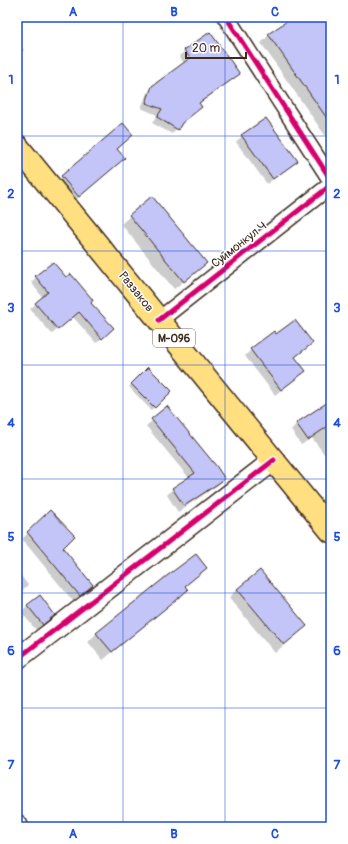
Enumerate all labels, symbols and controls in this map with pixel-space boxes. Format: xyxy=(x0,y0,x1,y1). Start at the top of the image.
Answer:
text: A xyxy=(69,4,78,20)
text: B xyxy=(170,4,178,20)
text: C xyxy=(271,4,279,20)
scale bar xyxy=(186,34,246,60)
text: 20 m xyxy=(192,41,221,56)
text: 1 xyxy=(8,72,14,88)
text: 1 xyxy=(334,72,340,88)
text: 2 xyxy=(7,186,15,202)
text: 2 xyxy=(333,186,341,202)
street label: Суймонкул Ч xyxy=(208,218,270,271)
street label: Раззаков xyxy=(115,269,157,315)
text: 3 xyxy=(7,300,15,316)
text: 3 xyxy=(333,300,341,316)
road number: М-096 xyxy=(153,329,195,347)
text: 4 xyxy=(7,415,15,431)
text: 4 xyxy=(333,415,341,431)
text: 5 xyxy=(7,529,15,545)
text: 5 xyxy=(333,529,341,545)
text: 6 xyxy=(7,643,15,659)
text: 6 xyxy=(333,643,341,659)
text: 7 xyxy=(8,757,15,773)
text: 7 xyxy=(334,757,341,773)
text: A xyxy=(69,826,78,842)
text: B xyxy=(170,826,178,842)
text: C xyxy=(271,826,279,842)

